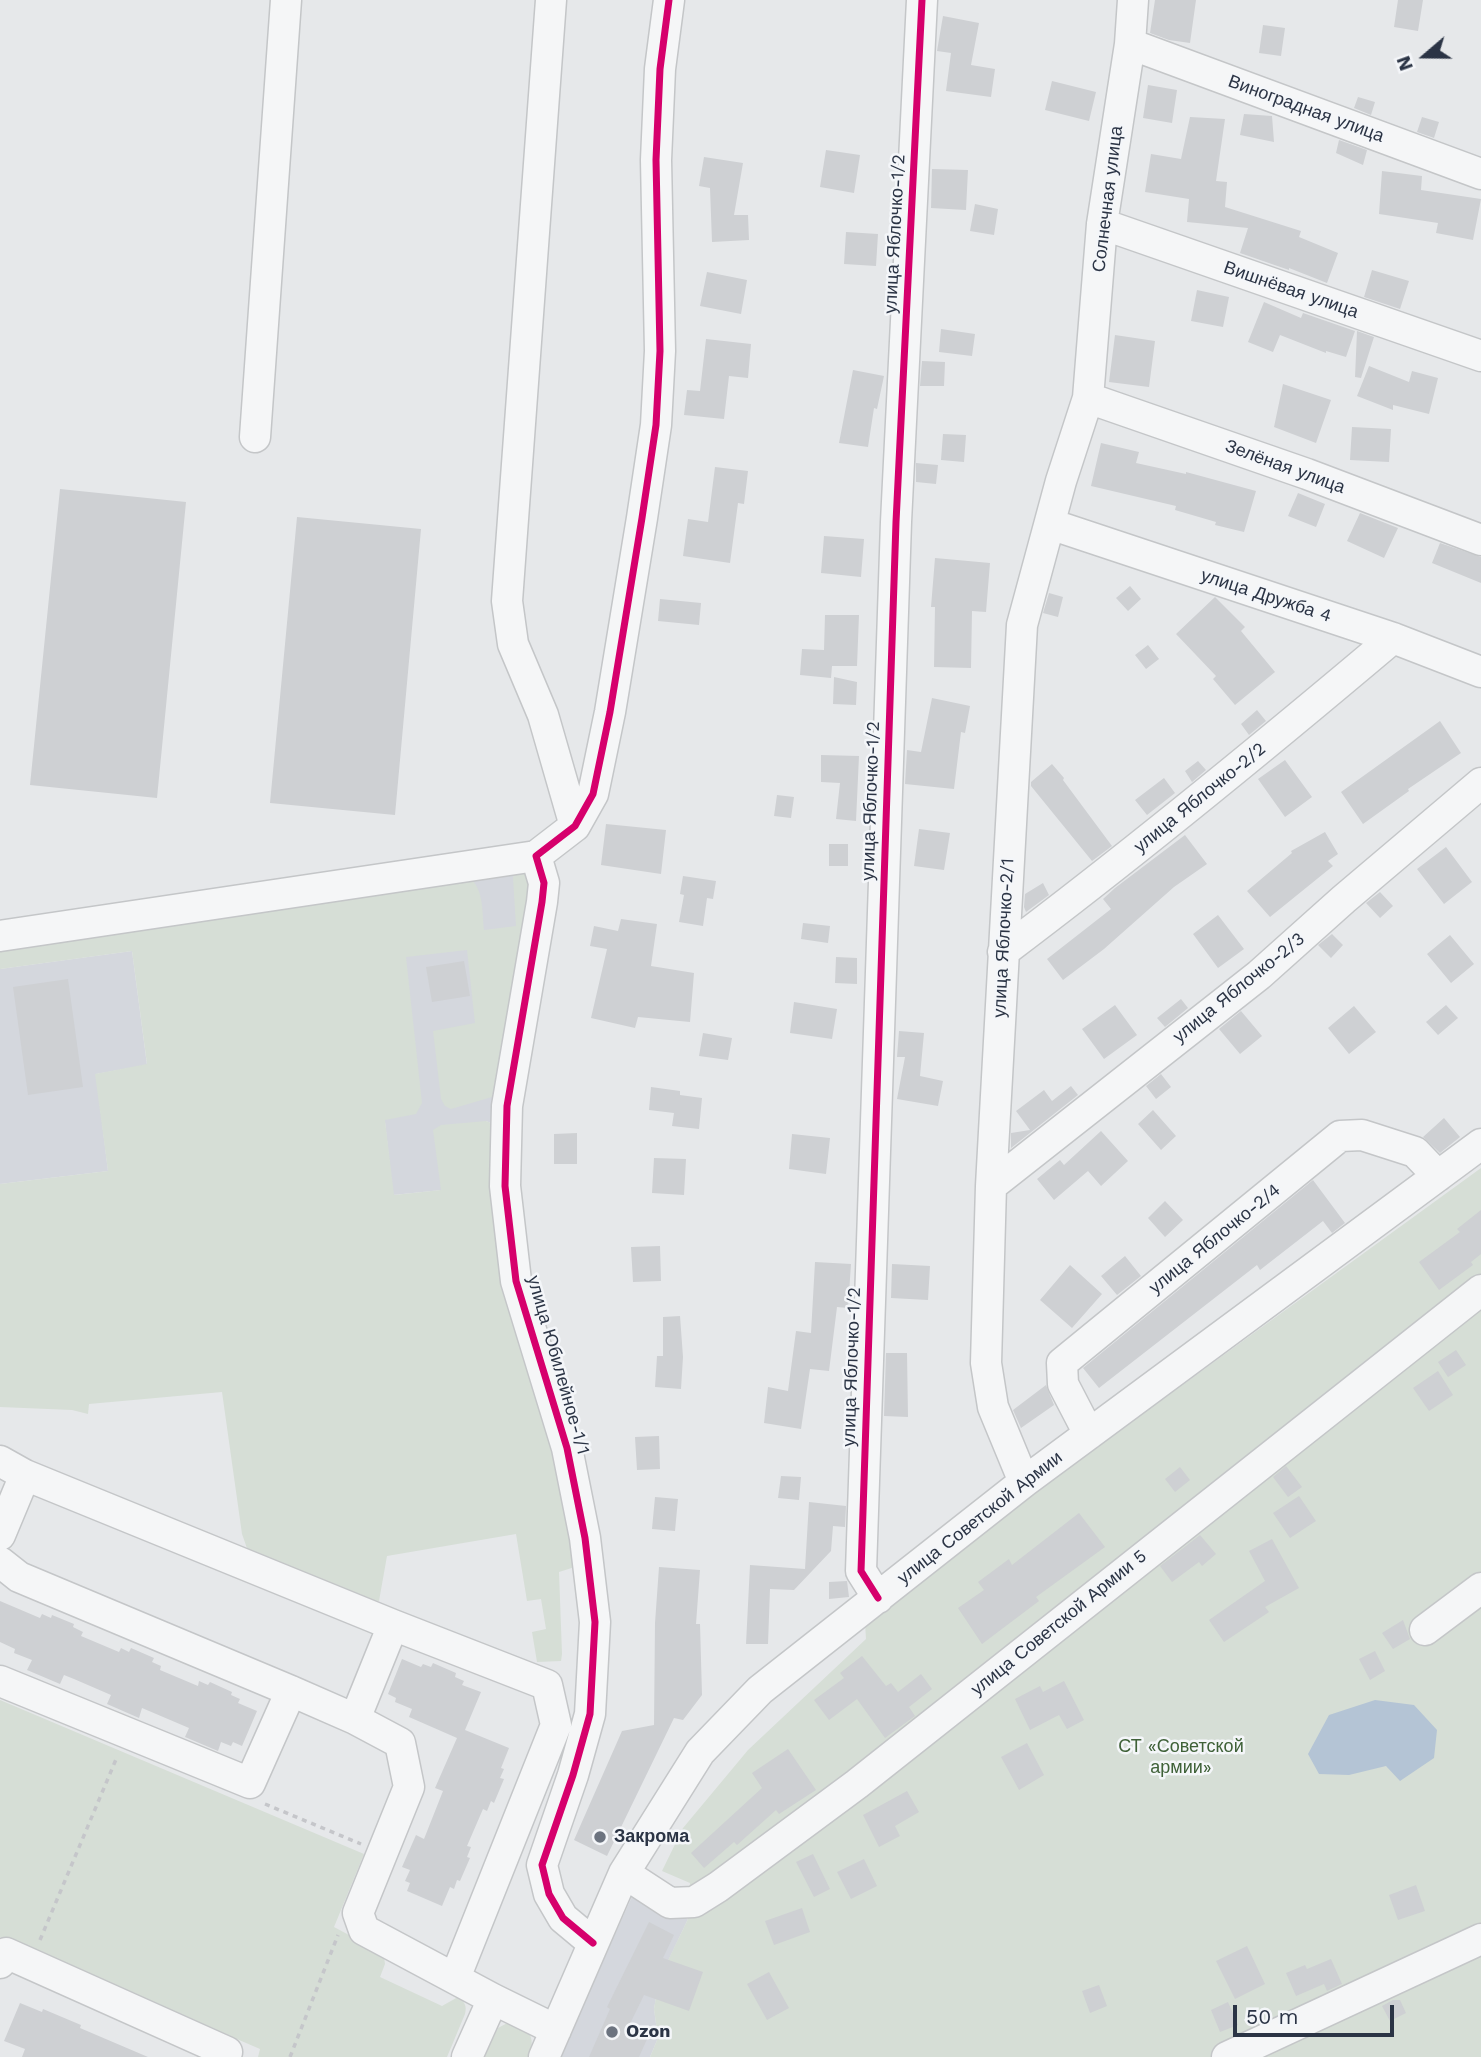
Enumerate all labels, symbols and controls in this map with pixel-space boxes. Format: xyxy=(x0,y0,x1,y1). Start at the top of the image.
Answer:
north arrow xyxy=(1390,21,1460,91)
text: N xyxy=(1392,53,1418,74)
street label: Виноградная улица xyxy=(1225,71,1387,147)
street label: Солнечная улица xyxy=(1088,125,1128,273)
street label: улица Яблочко-1/2 xyxy=(880,154,910,314)
street label: Вишнёвая улица xyxy=(1221,257,1361,323)
street label: Зелёная улица xyxy=(1222,435,1348,499)
street label: улица Дружба 4 xyxy=(1198,565,1334,627)
street label: улица Яблочко-1/2 xyxy=(857,721,885,881)
street label: улица Яблочко-2/2 xyxy=(1130,738,1270,858)
street label: улица Яблочко-2/1 xyxy=(989,858,1019,1018)
street label: улица Яблочко-2/3 xyxy=(1169,928,1309,1048)
street label: улица Яблочко-2/4 xyxy=(1145,1179,1285,1299)
street label: улица Юбилейное-1/1 xyxy=(522,1273,594,1457)
street label: улица Яблочко-1/2 xyxy=(838,1287,866,1447)
street label: улица Советской Армии xyxy=(893,1447,1067,1589)
street label: улица Советской Армии 5 xyxy=(967,1545,1151,1701)
park label: СТ «Советской армии» xyxy=(1118,1736,1244,1778)
place label: Закрома xyxy=(614,1826,689,1848)
marker: Закрома xyxy=(592,1829,608,1845)
scale bar xyxy=(1236,1990,1397,2034)
text: 50 m xyxy=(1246,2004,1298,2029)
place label: Ozon xyxy=(626,2021,670,2043)
marker: Ozon xyxy=(604,2024,620,2040)

